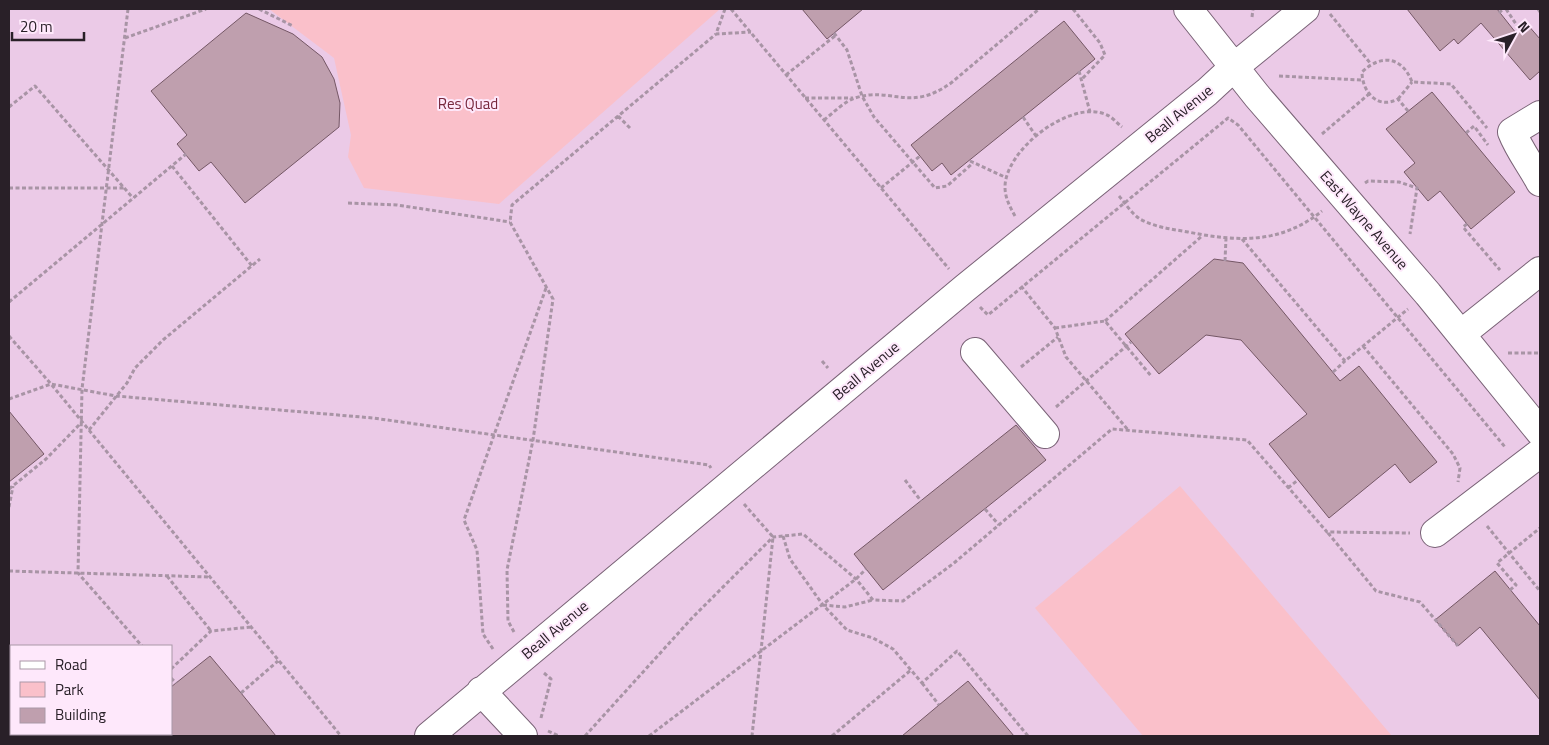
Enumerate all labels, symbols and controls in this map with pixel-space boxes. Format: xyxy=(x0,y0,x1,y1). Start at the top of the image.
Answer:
scale bar xyxy=(12,10,85,42)
north arrow xyxy=(1489,10,1539,60)
text: 20 m xyxy=(20,15,53,38)
text: N xyxy=(1513,16,1536,37)
street label: Beall Avenue xyxy=(1140,79,1218,148)
park label: Res Quad xyxy=(438,92,498,115)
street label: East Wayne Avenue xyxy=(1315,165,1414,274)
street label: Beall Avenue xyxy=(827,336,904,406)
street label: Beall Avenue xyxy=(516,595,593,665)
legend xyxy=(10,645,172,735)
text: Road xyxy=(55,653,87,676)
text: Park xyxy=(55,678,84,701)
text: Building xyxy=(55,703,106,726)

